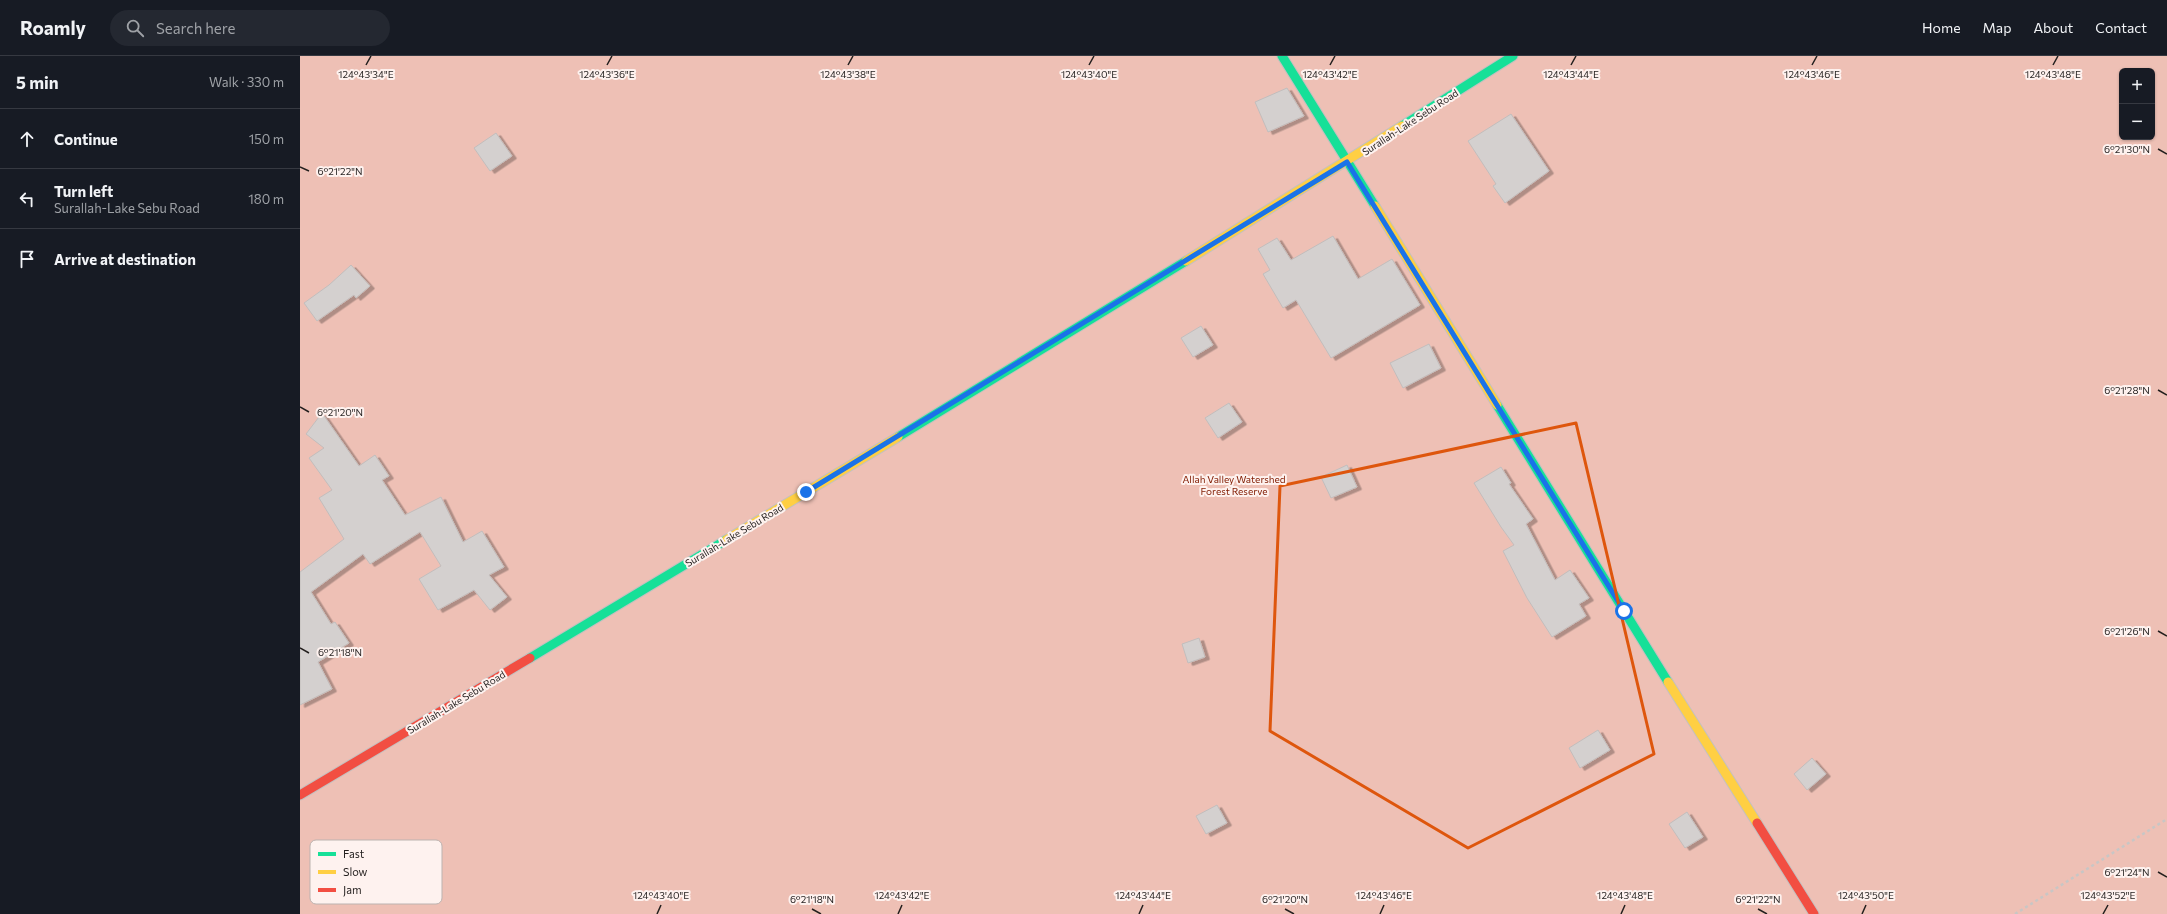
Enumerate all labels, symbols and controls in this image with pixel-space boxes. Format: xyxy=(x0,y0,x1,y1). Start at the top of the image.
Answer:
search box xyxy=(110,10,390,46)
text: Roamly xyxy=(20,16,86,39)
icon: search xyxy=(124,17,146,39)
text: Search here xyxy=(156,19,235,37)
text: Home xyxy=(1922,19,1961,36)
text: Map xyxy=(1983,19,2011,36)
text: About xyxy=(2033,19,2073,36)
text: Contact xyxy=(2095,19,2147,36)
text: 124°43'34"E xyxy=(338,68,394,80)
text: 124°43'36"E xyxy=(579,68,635,80)
text: 124°43'38"E xyxy=(820,68,876,80)
text: 124°43'40"E xyxy=(1061,68,1117,80)
text: 124°43'42"E xyxy=(1302,68,1358,80)
text: 124°43'44"E xyxy=(1543,68,1599,80)
text: 124°43'46"E xyxy=(1784,68,1840,80)
text: 124°43'48"E xyxy=(2025,68,2081,80)
map controls xyxy=(2119,68,2155,140)
button: + xyxy=(2119,68,2155,104)
text: 5 min xyxy=(16,72,59,93)
text: Walk · 330 m xyxy=(209,74,284,90)
street label: Surallah-Lake Sebu Road xyxy=(1360,86,1460,158)
button: − xyxy=(2119,104,2155,140)
icon: ahead xyxy=(16,128,38,150)
text: Continue xyxy=(54,130,118,148)
text: 150 m xyxy=(249,131,284,147)
text: 6°21'30"N xyxy=(2104,143,2150,155)
text: 6°21'22"N xyxy=(318,165,362,177)
text: Turn left xyxy=(54,182,113,200)
icon: left xyxy=(16,188,38,210)
text: 180 m xyxy=(248,191,284,207)
text: Surallah-Lake Sebu Road xyxy=(54,200,200,216)
icon: arrive xyxy=(16,248,38,270)
text: Arrive at destination xyxy=(54,250,196,268)
text: 6°21'28"N xyxy=(2104,384,2150,396)
text: 6°21'20"N xyxy=(317,406,363,418)
park label: Allah Valley Watershed Forest Reserve xyxy=(1182,473,1286,497)
route end xyxy=(797,483,815,501)
street label: Surallah-Lake Sebu Road xyxy=(683,501,785,569)
route start xyxy=(1615,602,1633,620)
text: 6°21'26"N xyxy=(2104,625,2150,637)
text: 6°21'18"N xyxy=(318,646,362,658)
street label: Surallah-Lake Sebu Road xyxy=(405,668,507,736)
legend xyxy=(310,840,442,904)
text: Fast xyxy=(343,847,365,860)
text: Slow xyxy=(343,865,368,878)
text: 6°21'24"N xyxy=(2104,866,2150,878)
text: Jam xyxy=(343,883,362,897)
text: 124°43'40"E xyxy=(633,889,689,901)
text: 124°43'42"E xyxy=(874,889,930,901)
text: 124°43'44"E xyxy=(1115,889,1171,901)
text: 124°43'46"E xyxy=(1356,889,1412,901)
text: 124°43'48"E xyxy=(1597,889,1653,901)
text: 124°43'50"E xyxy=(1838,889,1894,901)
text: 124°43'52"E xyxy=(2081,889,2136,901)
text: 6°21'18"N xyxy=(790,893,834,905)
text: 6°21'20"N xyxy=(1262,893,1308,905)
text: 6°21'22"N xyxy=(1736,893,1780,905)

